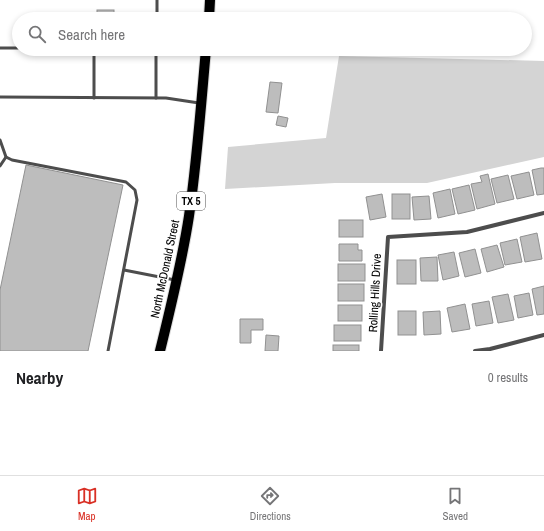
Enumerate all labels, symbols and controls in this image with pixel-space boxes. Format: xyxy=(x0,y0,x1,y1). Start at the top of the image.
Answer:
search box xyxy=(12,12,532,56)
icon: search xyxy=(26,23,48,45)
text: Search here xyxy=(58,24,125,45)
road number: TX 5 xyxy=(177,192,205,210)
street label: North McDonald Street xyxy=(147,218,183,320)
street label: Rolling Hills Drive xyxy=(365,253,385,333)
text: Nearby xyxy=(16,366,63,389)
text: 0 results xyxy=(488,369,528,386)
tab: Map xyxy=(76,485,98,523)
tab: Directions xyxy=(250,485,291,523)
tab: Saved xyxy=(443,485,468,523)

